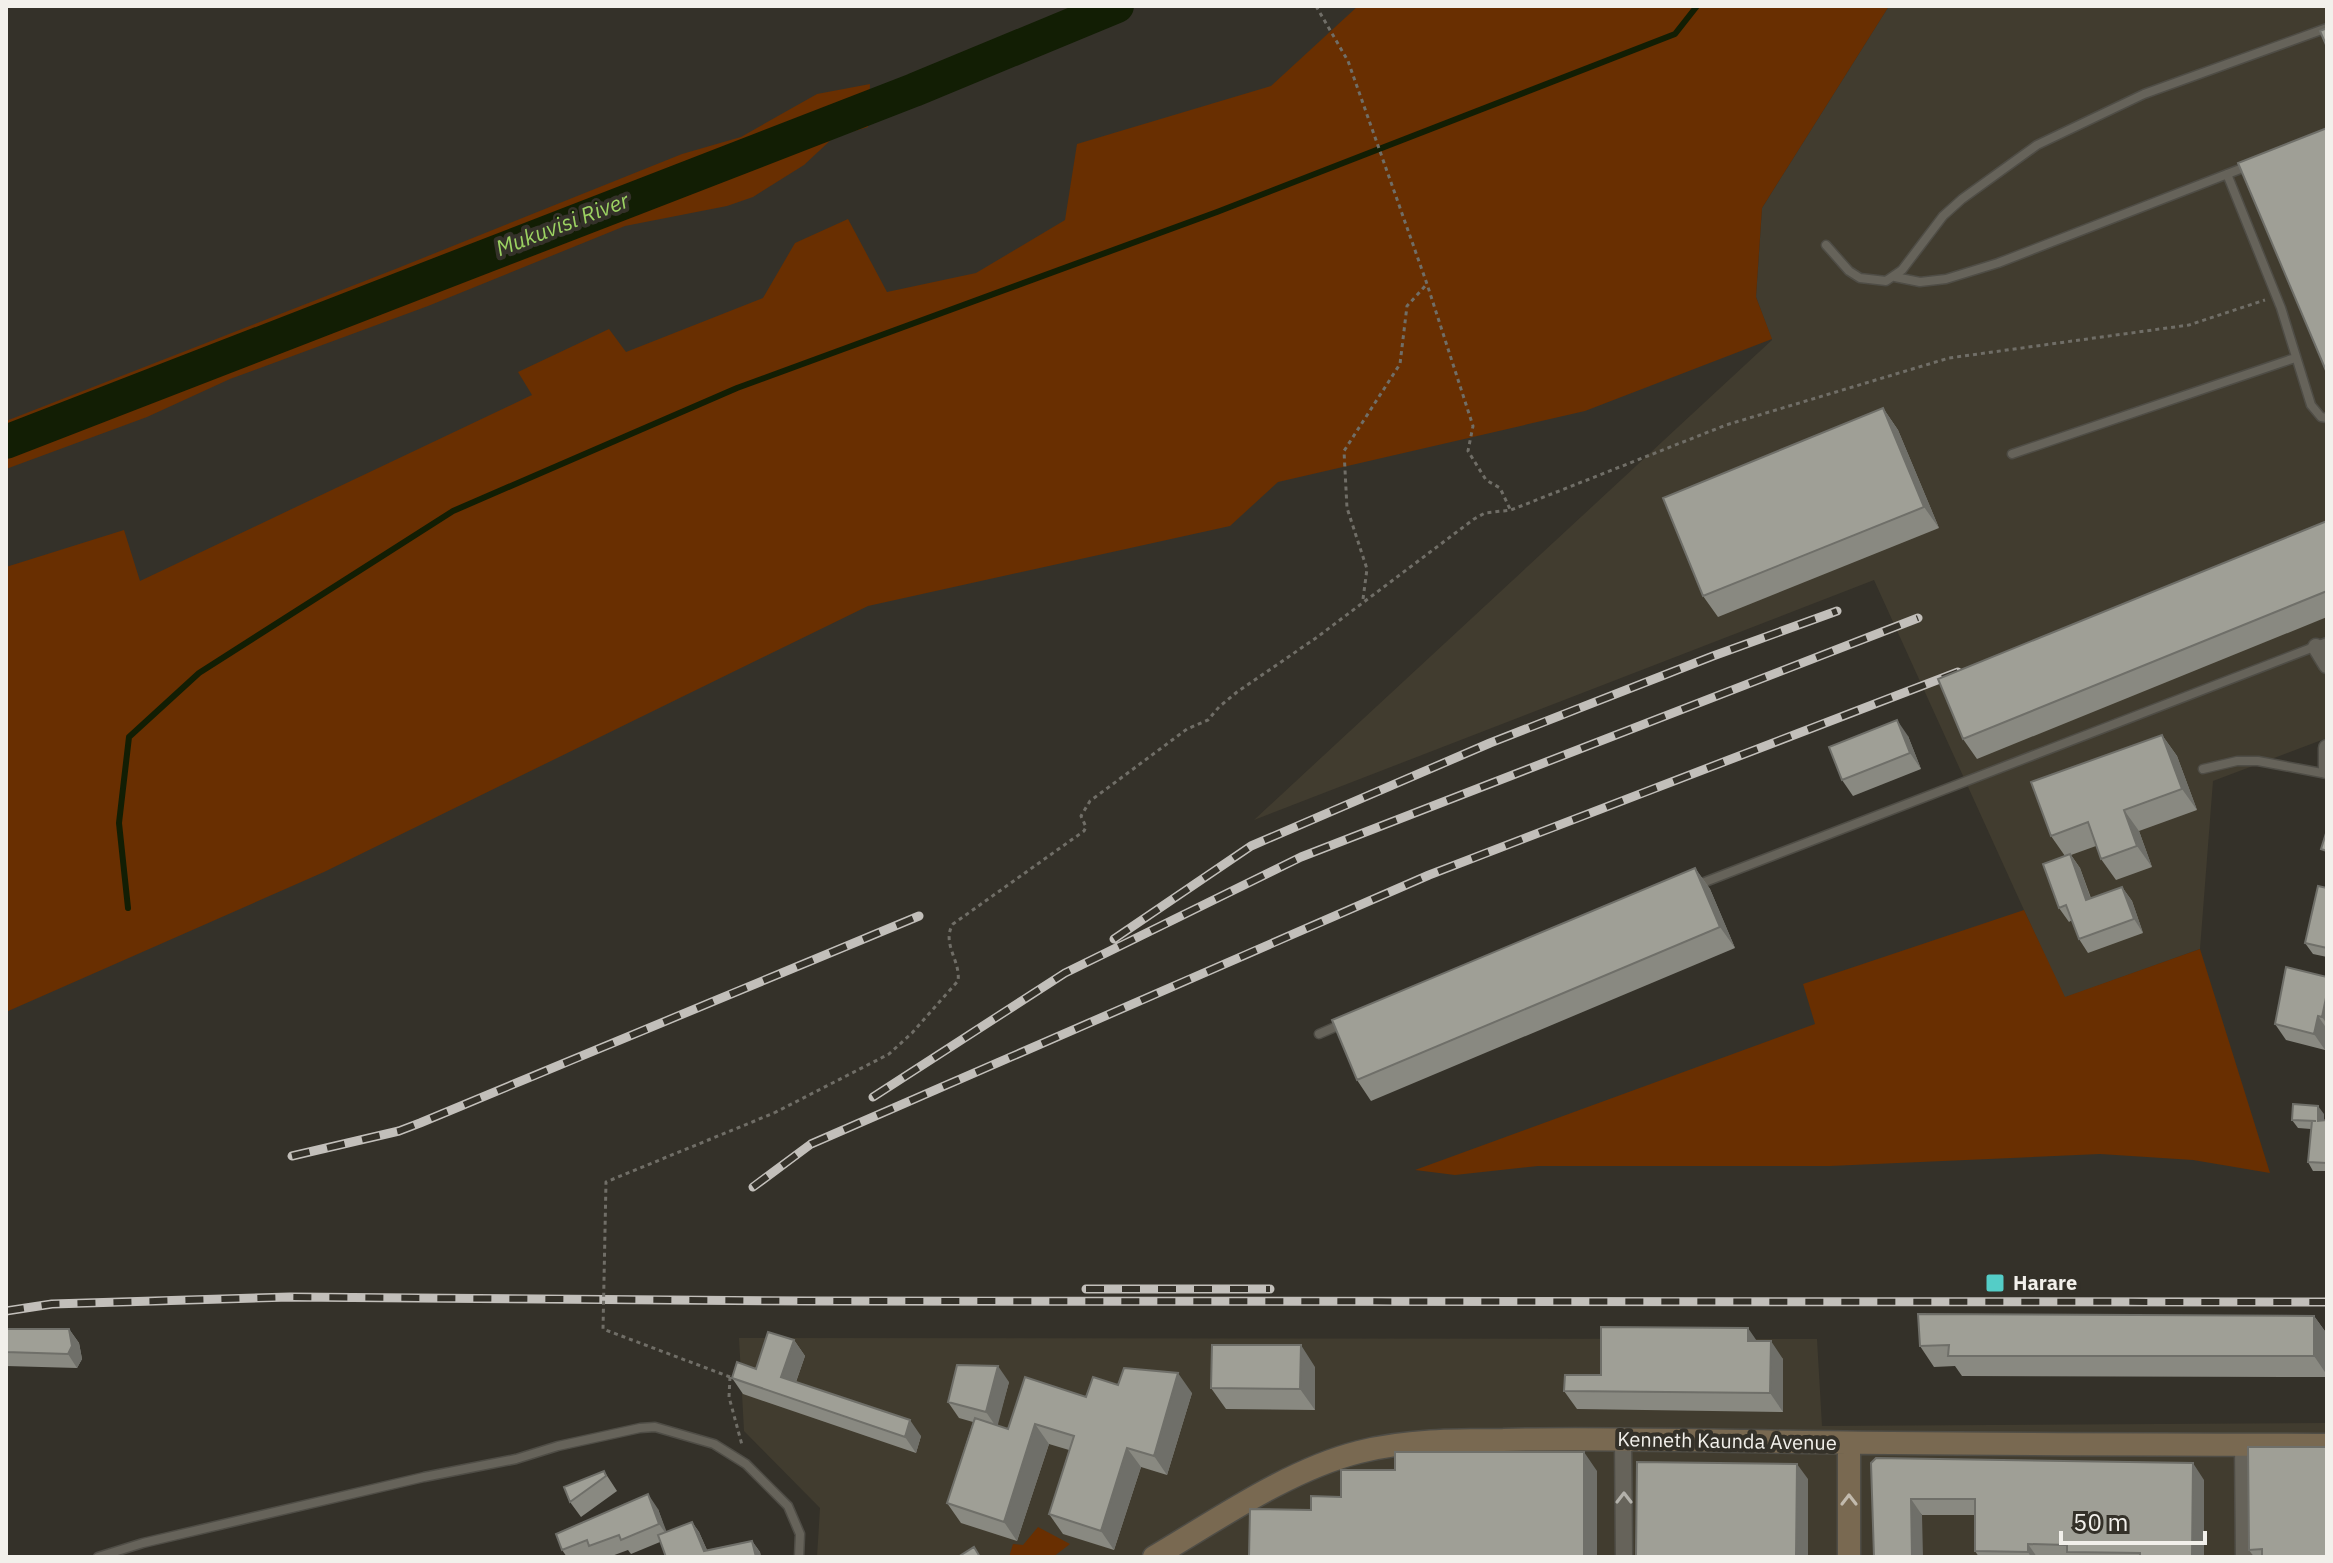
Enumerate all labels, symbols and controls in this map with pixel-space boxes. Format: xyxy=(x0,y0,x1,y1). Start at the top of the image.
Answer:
water label: Mukuvisi River xyxy=(491,185,633,262)
place label: Harare xyxy=(2013,1269,2077,1296)
marker: Harare xyxy=(1984,1272,2006,1294)
street label: Kenneth Kaunda Avenue xyxy=(1617,1425,1837,1456)
one-way arrow xyxy=(1615,1491,1633,1504)
one-way arrow xyxy=(1840,1493,1858,1506)
scale bar xyxy=(2061,1495,2205,1545)
text: 50 m xyxy=(2073,1506,2128,1538)

